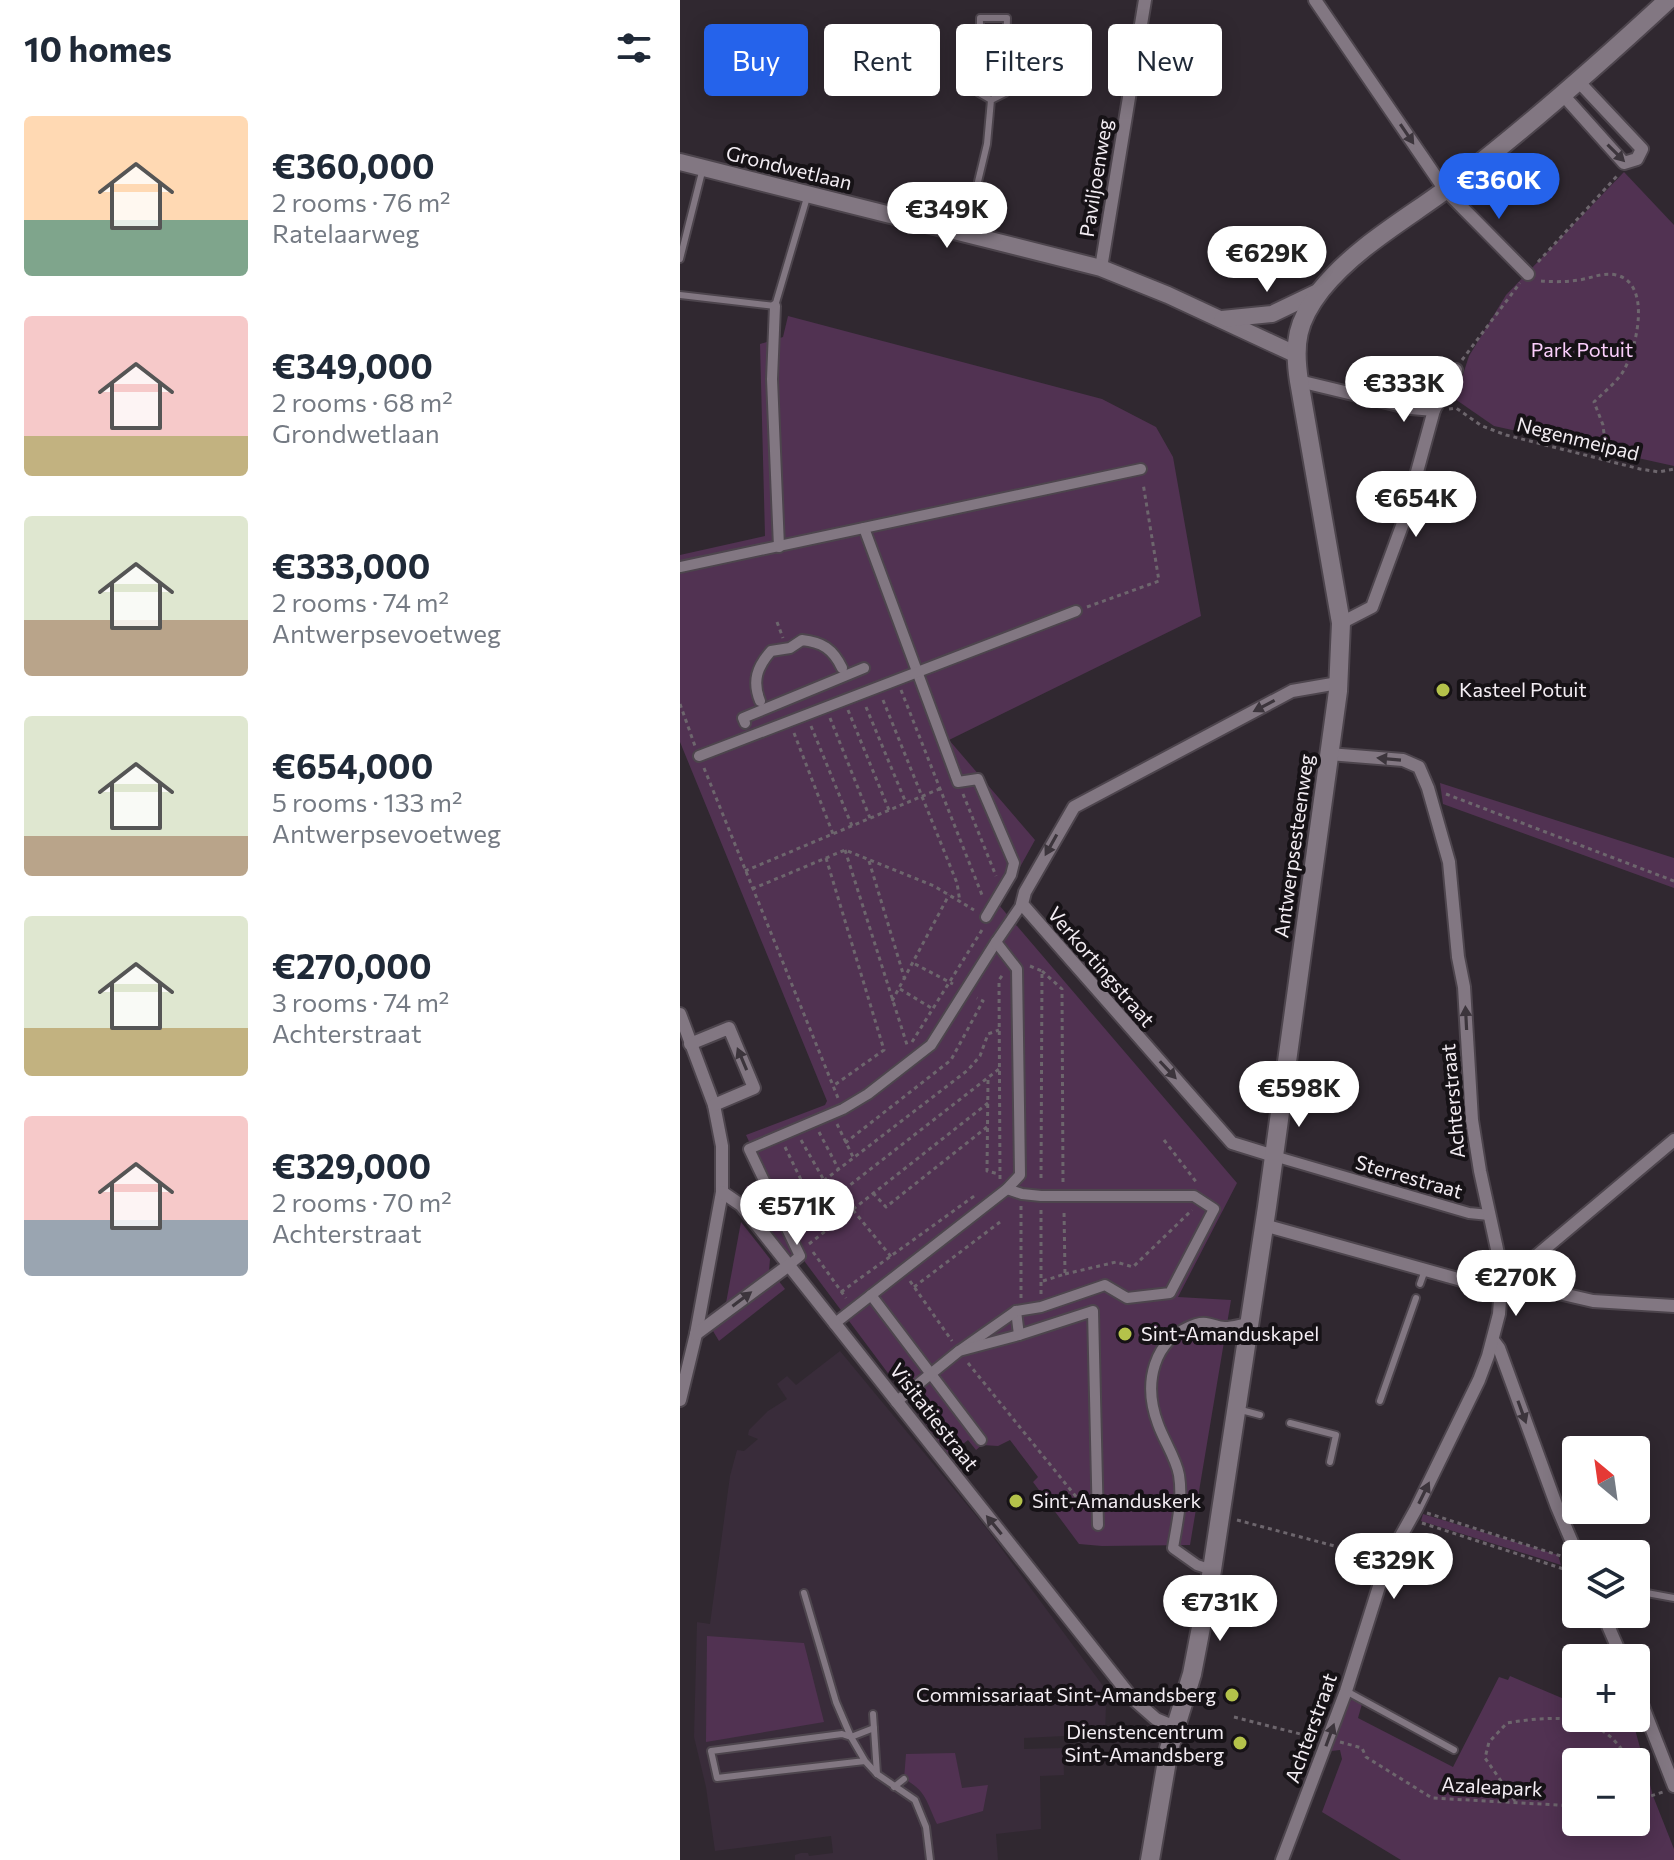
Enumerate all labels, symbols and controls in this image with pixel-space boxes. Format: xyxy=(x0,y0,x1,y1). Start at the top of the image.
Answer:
chip: Buy xyxy=(704,24,808,96)
chip: Rent xyxy=(824,24,940,96)
chip: Filters xyxy=(956,24,1092,96)
chip: New xyxy=(1108,24,1222,96)
icon: filters xyxy=(612,26,656,70)
text: 10 homes xyxy=(24,27,172,69)
street label: Paviljoenweg xyxy=(1074,117,1116,239)
one-way arrow xyxy=(1399,123,1414,144)
street label: Grondwetlaan xyxy=(724,140,855,194)
one-way arrow xyxy=(1607,143,1626,162)
text: €360,000 xyxy=(272,144,435,186)
icon: home xyxy=(88,148,184,244)
pin: €360K xyxy=(1443,153,1555,221)
text: €360K xyxy=(1457,163,1541,194)
pin: €349K xyxy=(891,182,1003,250)
text: 2 rooms · 76 m² xyxy=(272,186,451,217)
text: €349K xyxy=(905,192,989,223)
text: Ratelaarweg xyxy=(272,217,419,248)
pin: €629K xyxy=(1211,226,1323,294)
text: €629K xyxy=(1225,236,1309,267)
park label: Park Potuit xyxy=(1531,337,1633,361)
text: €349,000 xyxy=(272,344,433,386)
icon: home xyxy=(88,348,184,444)
pin: €333K xyxy=(1348,356,1460,424)
text: €333K xyxy=(1363,366,1445,397)
text: 2 rooms · 68 m² xyxy=(272,386,453,417)
street label: Negenmeipad xyxy=(1515,411,1642,465)
text: Grondwetlaan xyxy=(272,417,440,448)
pin: €654K xyxy=(1360,471,1472,539)
text: €654K xyxy=(1374,481,1458,512)
text: €333,000 xyxy=(272,544,430,586)
icon: home xyxy=(88,548,184,644)
text: 2 rooms · 74 m² xyxy=(272,586,449,617)
text: Antwerpsevoetweg xyxy=(272,617,501,648)
place label: Kasteel Potuit xyxy=(1459,677,1587,701)
marker: Kasteel Potuit xyxy=(1434,681,1452,699)
one-way arrow xyxy=(1253,699,1276,712)
text: €654,000 xyxy=(272,744,433,786)
icon: home xyxy=(88,748,184,844)
street label: Antwerpsesteenweg xyxy=(1268,752,1318,939)
one-way arrow xyxy=(1376,753,1401,766)
text: 5 rooms · 133 m² xyxy=(272,786,462,817)
text: Antwerpsevoetweg xyxy=(272,817,501,848)
one-way arrow xyxy=(1044,833,1058,856)
street label: Verkortingstraat xyxy=(1043,901,1160,1031)
text: €270,000 xyxy=(272,944,431,986)
icon: home xyxy=(88,948,184,1044)
text: 3 rooms · 74 m² xyxy=(272,986,449,1017)
one-way arrow xyxy=(1459,1005,1472,1030)
text: Achterstraat xyxy=(272,1017,422,1048)
street label: Achterstraat xyxy=(1435,1043,1469,1159)
one-way arrow xyxy=(736,1047,749,1071)
one-way arrow xyxy=(1158,1060,1176,1079)
pin: €598K xyxy=(1243,1061,1355,1129)
text: €598K xyxy=(1257,1071,1341,1102)
text: €329,000 xyxy=(272,1144,431,1186)
icon: home xyxy=(88,1148,184,1244)
street label: Sterrestraat xyxy=(1353,1149,1466,1203)
pin: €571K xyxy=(741,1179,853,1247)
text: 2 rooms · 70 m² xyxy=(272,1186,452,1217)
text: €571K xyxy=(758,1189,836,1220)
text: Achterstraat xyxy=(272,1217,422,1248)
pin: €270K xyxy=(1460,1250,1572,1318)
text: €270K xyxy=(1475,1260,1557,1291)
one-way arrow xyxy=(732,1292,753,1308)
place label: Sint-Amanduskapel xyxy=(1141,1321,1319,1345)
marker: Sint-Amanduskapel xyxy=(1116,1325,1134,1343)
street label: Visitatiestraat xyxy=(885,1358,984,1475)
one-way arrow xyxy=(1516,1400,1529,1424)
north arrow xyxy=(1562,1436,1650,1524)
map controls xyxy=(1562,1436,1650,1836)
one-way arrow xyxy=(1417,1482,1430,1505)
place label: Sint-Amanduskerk xyxy=(1032,1488,1201,1512)
marker: Sint-Amanduskerk xyxy=(1007,1492,1025,1510)
one-way arrow xyxy=(986,1515,1003,1535)
pin: €329K xyxy=(1338,1533,1450,1601)
button: layers xyxy=(1562,1540,1650,1628)
text: €329K xyxy=(1353,1543,1435,1574)
pin: €731K xyxy=(1164,1575,1276,1643)
text: €731K xyxy=(1181,1585,1259,1616)
button: + xyxy=(1562,1644,1650,1732)
street label: Achterstraat xyxy=(1279,1669,1341,1786)
place label: Commissariaat Sint-Amandsberg xyxy=(916,1682,1216,1706)
marker: Commissariaat Sint-Amandsberg xyxy=(1223,1686,1241,1704)
place label: Dienstencentrum Sint-Amandsberg xyxy=(1064,1719,1224,1766)
one-way arrow xyxy=(1325,1723,1337,1747)
marker: Dienstencentrum Sint-Amandsberg xyxy=(1231,1734,1249,1752)
button: − xyxy=(1562,1748,1650,1836)
street label: Azaleapark xyxy=(1441,1771,1543,1801)

